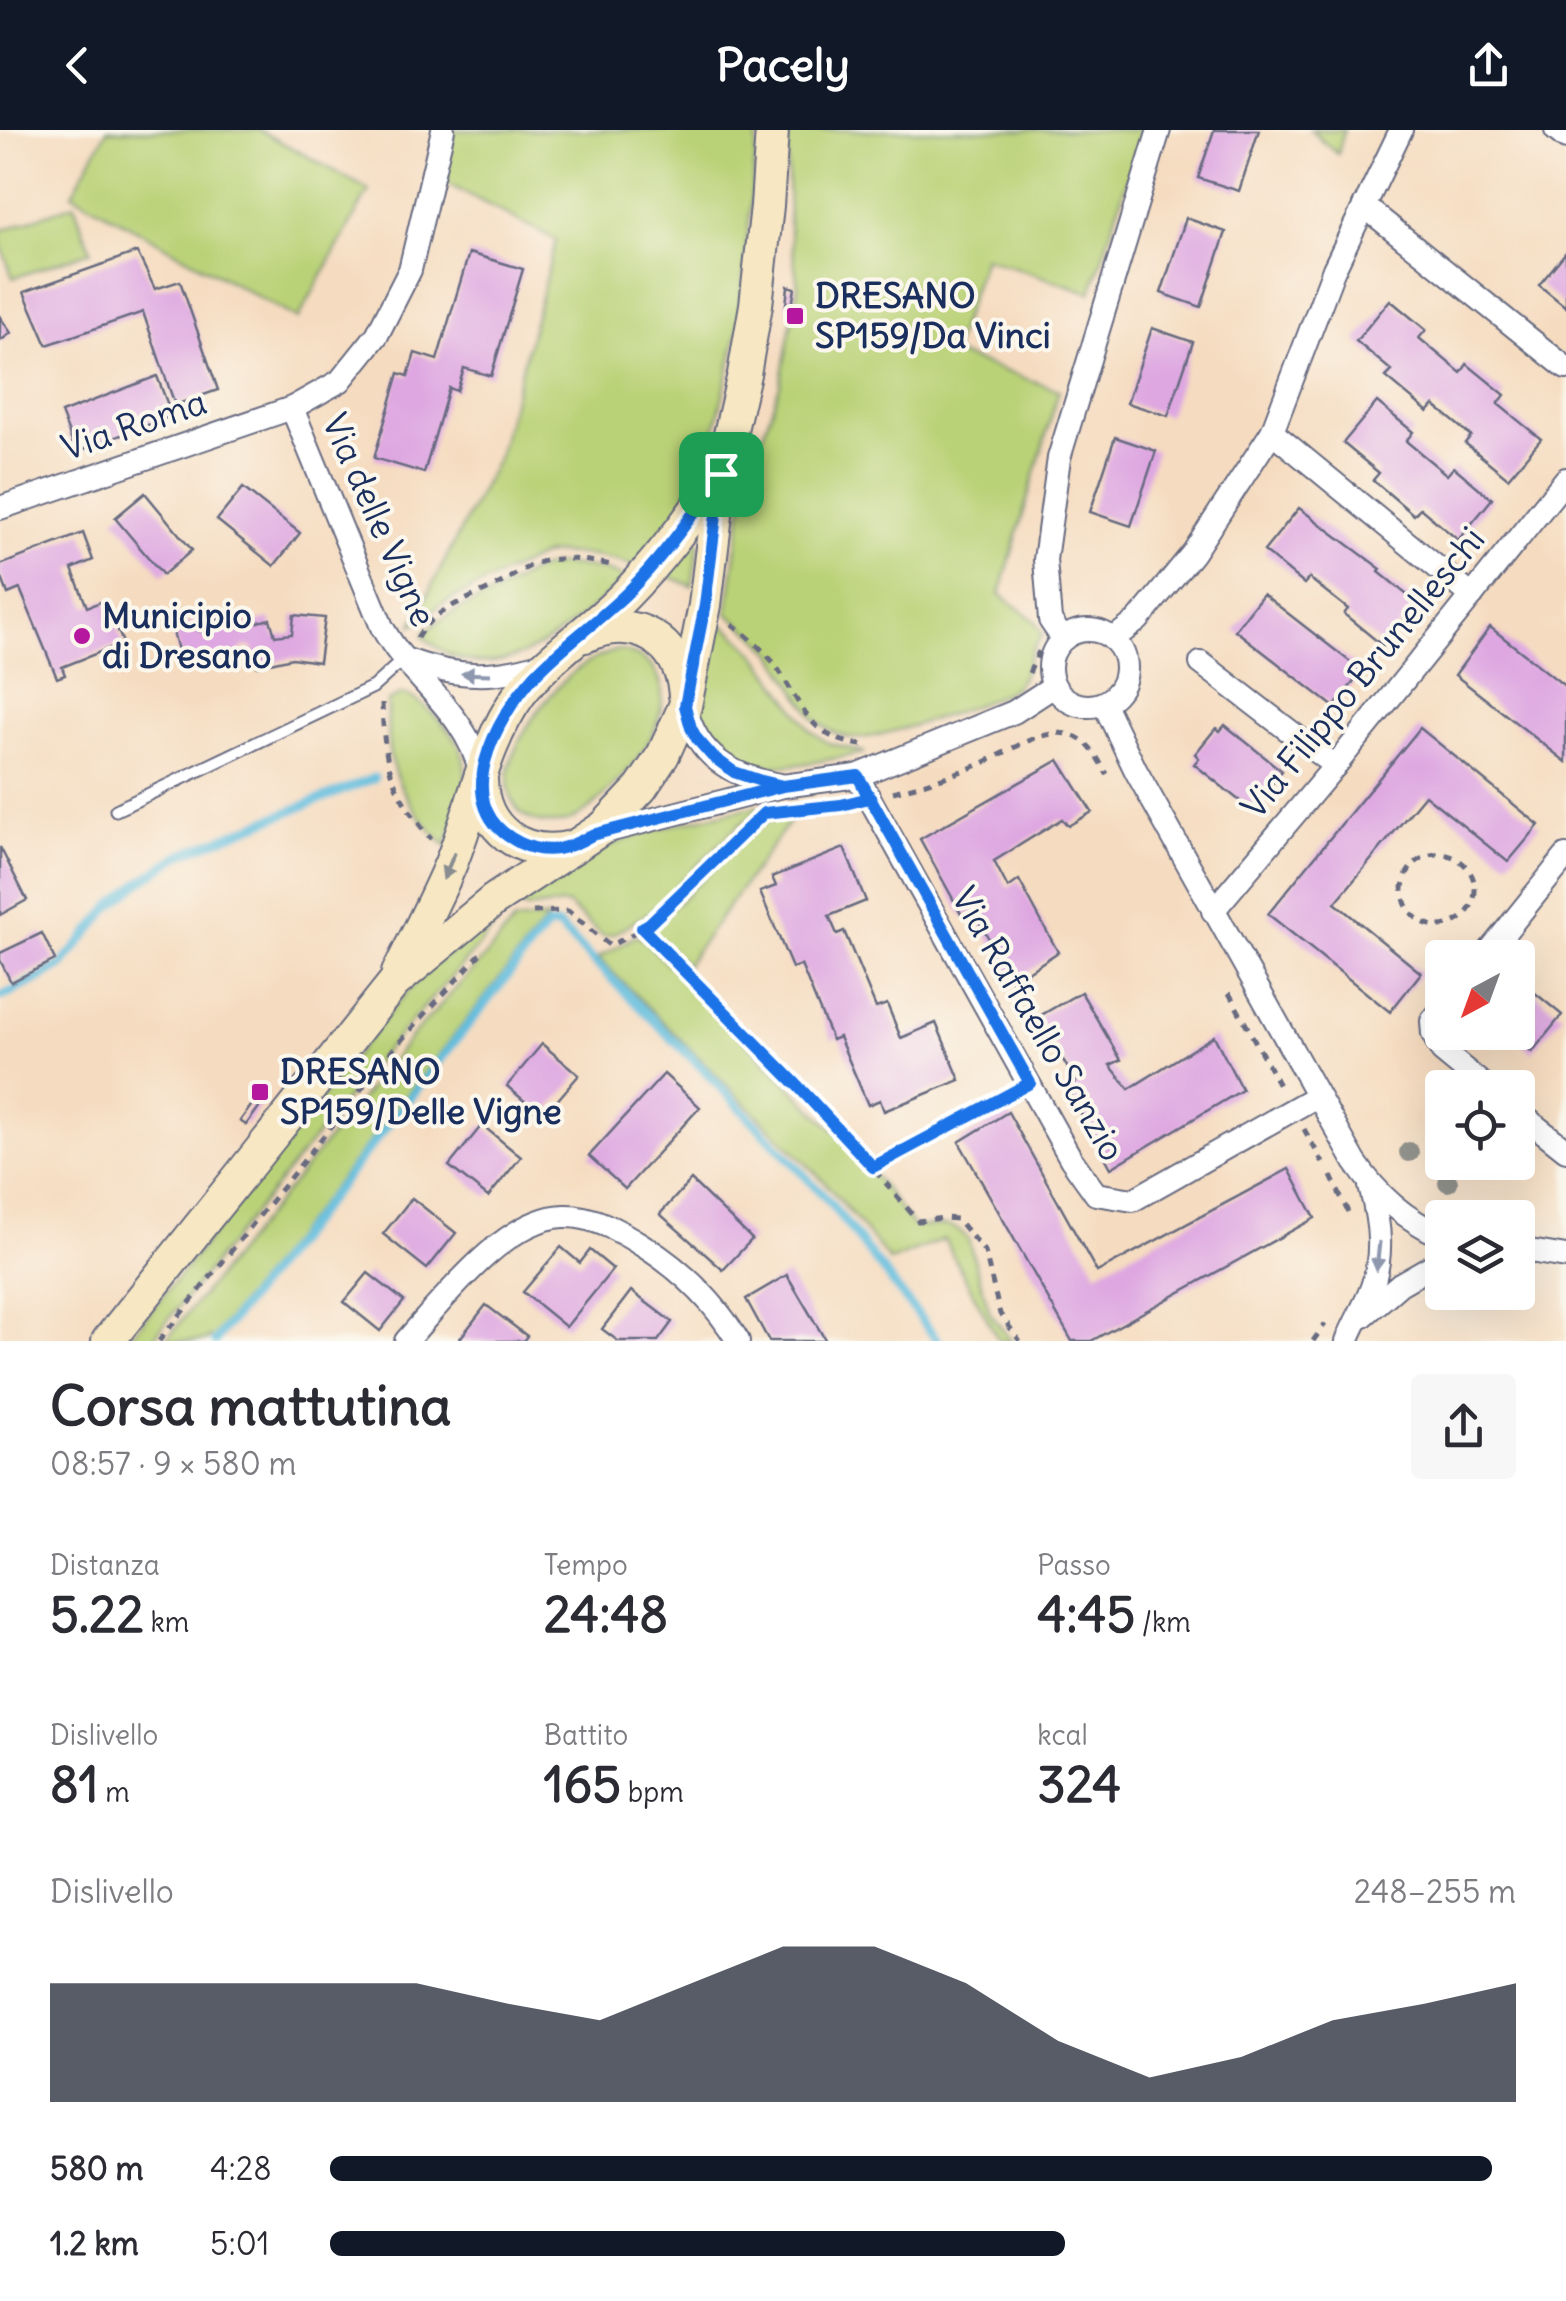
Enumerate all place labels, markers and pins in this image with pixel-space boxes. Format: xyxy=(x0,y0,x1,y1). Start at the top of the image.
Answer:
place label: DRESANO SP159/Da Vinci xyxy=(815,273,1051,357)
marker: DRESANO SP159/Da Vinci xyxy=(784,305,806,327)
pin xyxy=(679,432,764,517)
place label: Municipio di Dresano xyxy=(102,593,272,677)
marker: Municipio di Dresano xyxy=(71,625,93,647)
place label: DRESANO SP159/Delle Vigne xyxy=(280,1049,562,1133)
marker: DRESANO SP159/Delle Vigne xyxy=(249,1081,271,1103)

